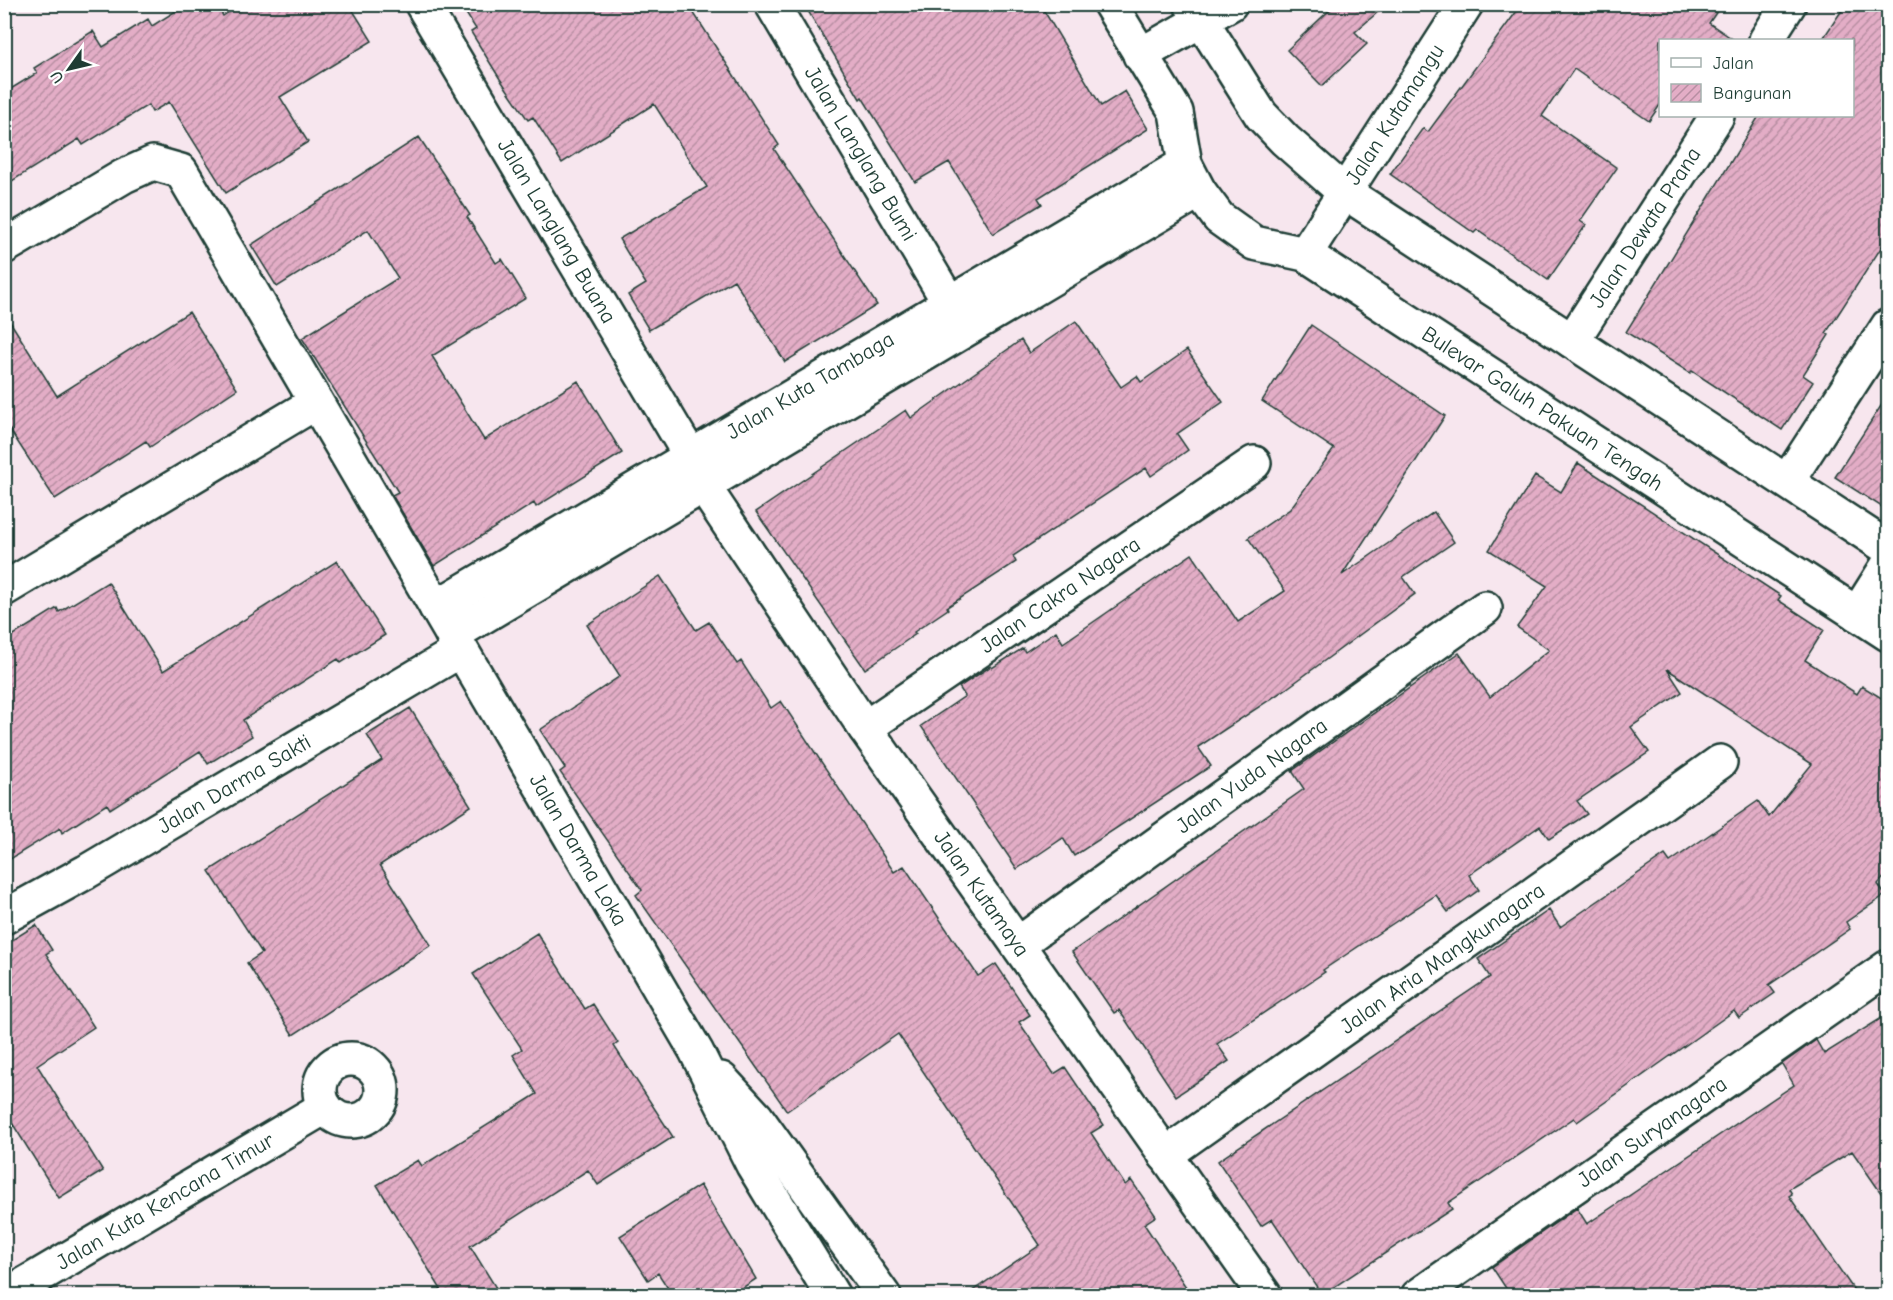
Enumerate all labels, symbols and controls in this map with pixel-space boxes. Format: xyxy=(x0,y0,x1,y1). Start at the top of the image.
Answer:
north arrow xyxy=(39,39,99,99)
street label: Jalan Kutamangu xyxy=(1340,39,1450,190)
legend xyxy=(1659,39,1854,117)
text: Jalan xyxy=(1713,53,1754,74)
street label: Jalan Langlang Bumi xyxy=(799,62,923,246)
text: U xyxy=(47,67,68,86)
text: Bangunan xyxy=(1713,83,1791,104)
street label: Jalan Langlang Buana xyxy=(492,134,622,328)
street label: Jalan Dewata Prana xyxy=(1584,142,1706,313)
street label: Bulevar Galuh Pakuan Tengah xyxy=(1417,321,1668,497)
street label: Jalan Kuta Tambaga xyxy=(722,326,899,445)
street label: Jalan Cakra Nagara xyxy=(975,531,1145,659)
street label: Jalan Yuda Nagara xyxy=(1171,713,1333,839)
street label: Jalan Darma Sakti xyxy=(153,729,316,840)
street label: Jalan Darma Loka xyxy=(524,769,633,931)
street label: Jalan Kutamaya xyxy=(928,826,1035,962)
street label: Jalan Aria Mangkunagara xyxy=(1335,877,1550,1040)
street label: Jalan Suryanagara xyxy=(1573,1071,1732,1193)
street label: Jalan Kuta Kencana Timur xyxy=(52,1127,279,1276)

